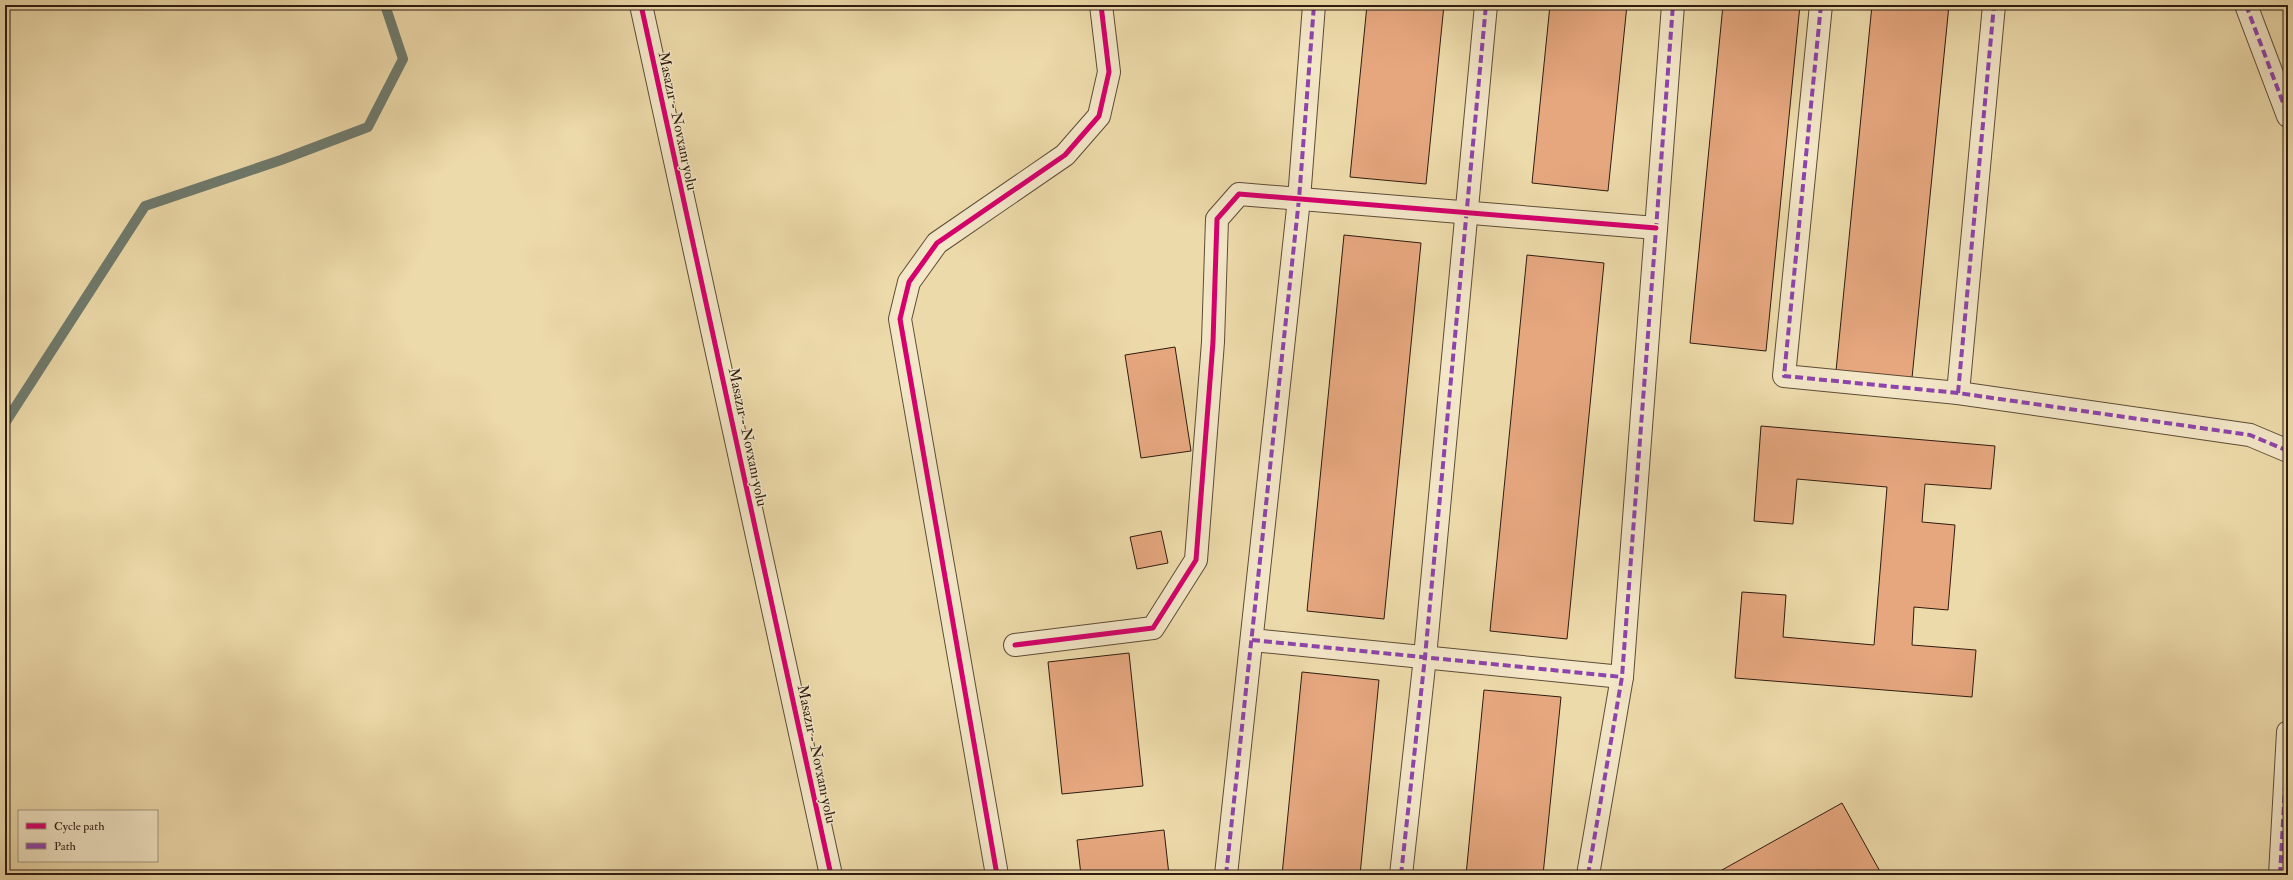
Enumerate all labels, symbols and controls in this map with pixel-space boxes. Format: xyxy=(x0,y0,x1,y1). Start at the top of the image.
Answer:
street label: Masazır - Novxanı yolu xyxy=(654,50,702,192)
street label: Masazır - Novxanı yolu xyxy=(724,366,772,508)
street label: Masazır - Novxanı yolu xyxy=(793,683,841,825)
legend xyxy=(18,810,158,862)
text: Cycle path xyxy=(54,819,105,834)
text: Path xyxy=(54,839,77,854)

